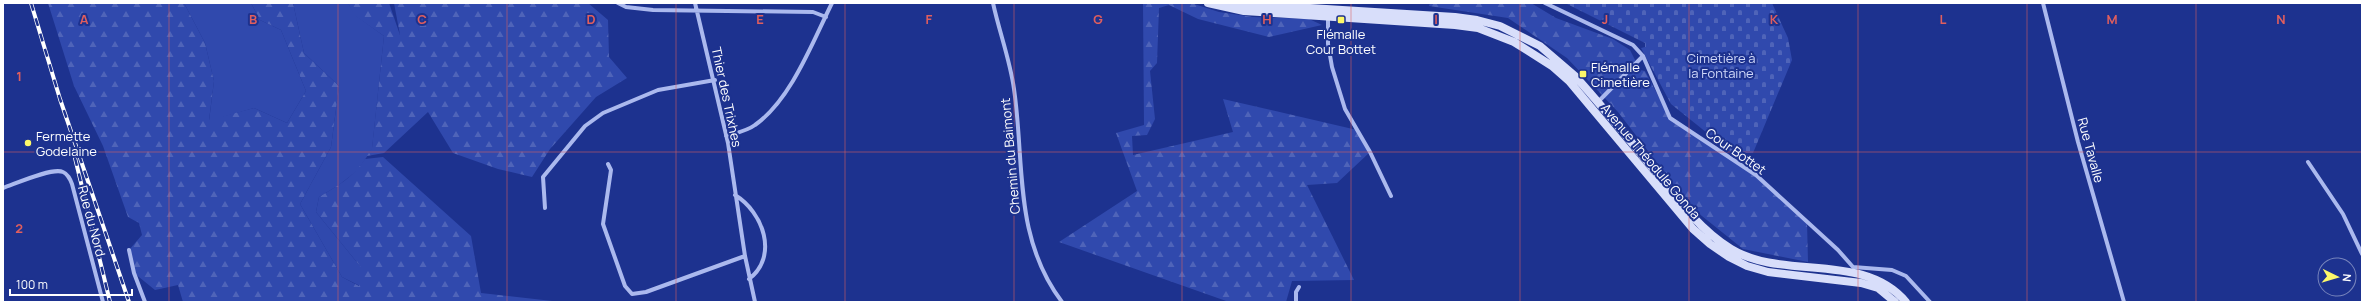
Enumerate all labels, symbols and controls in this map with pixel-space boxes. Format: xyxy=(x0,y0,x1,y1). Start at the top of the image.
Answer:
text: A xyxy=(80,10,89,28)
text: B xyxy=(249,10,257,28)
text: C xyxy=(417,10,427,28)
text: D xyxy=(586,10,596,28)
text: E xyxy=(756,10,764,28)
text: F xyxy=(926,10,933,28)
text: G xyxy=(1093,10,1103,28)
text: H xyxy=(1262,10,1272,28)
text: I xyxy=(1434,10,1438,28)
text: J xyxy=(1602,10,1608,28)
text: K xyxy=(1770,10,1779,28)
text: L xyxy=(1940,10,1947,28)
text: M xyxy=(2106,10,2118,28)
text: N xyxy=(2276,10,2286,28)
marker: Flémalle Cour Bottet xyxy=(1336,15,1346,25)
place label: Flémalle Cour Bottet xyxy=(1306,25,1376,58)
street label: Thier des Trixhes xyxy=(708,45,746,149)
park label: Cimetière à la Fontaine xyxy=(1687,49,1755,82)
place label: Flémalle Cimetière xyxy=(1591,58,1650,91)
text: 1 xyxy=(16,67,22,85)
marker: Flémalle Cimetière xyxy=(1578,69,1588,79)
street label: Chemin du Baimont xyxy=(996,97,1024,215)
street label: Avenue Théodule Gonda xyxy=(1597,99,1705,223)
street label: Rue Tavalle xyxy=(2074,115,2108,185)
street label: Cour Bottet xyxy=(1702,124,1770,178)
place label: Fermette Godelaine xyxy=(36,127,97,160)
marker: Fermette Godelaine xyxy=(23,138,33,148)
street label: Rue du Nord xyxy=(74,183,110,259)
text: 2 xyxy=(15,219,23,237)
north arrow xyxy=(2317,257,2357,297)
scale bar xyxy=(10,271,132,297)
text: N xyxy=(2340,273,2355,283)
text: 100 m xyxy=(16,276,48,293)

